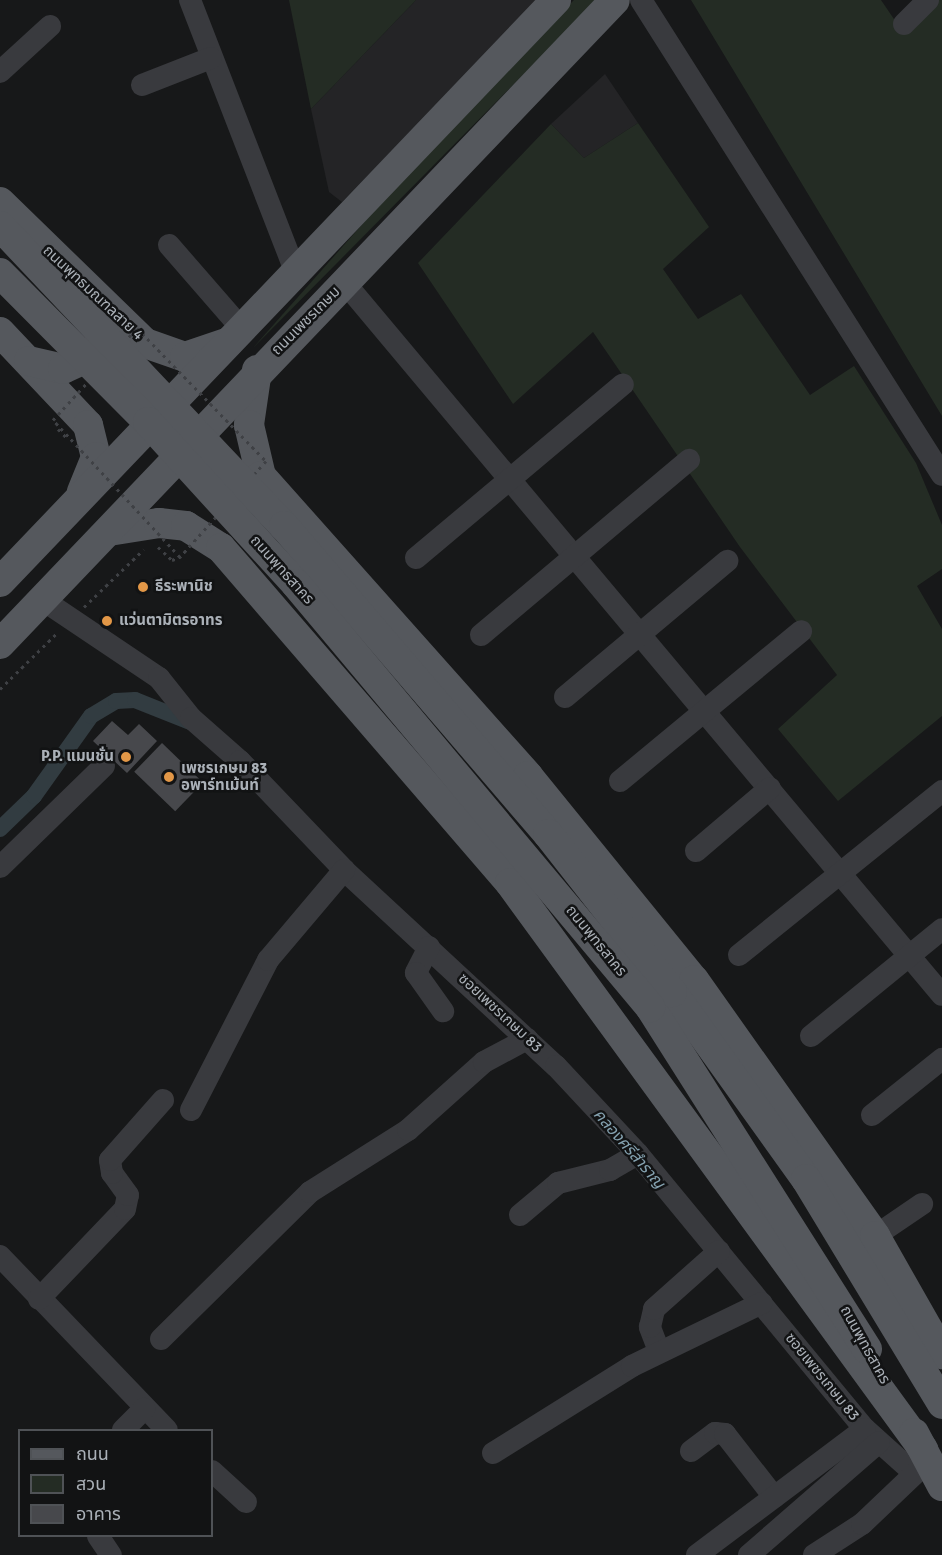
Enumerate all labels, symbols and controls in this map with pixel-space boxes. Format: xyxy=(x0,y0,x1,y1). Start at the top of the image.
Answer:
street label: ถนนพุทธมณฑลสาย 4 xyxy=(39,242,147,344)
street label: ถนนเพชรเกษม xyxy=(268,283,344,359)
street label: ถนนพุทธสาคร xyxy=(246,532,318,608)
place label: ธีระพานิช xyxy=(155,578,213,596)
marker: ธีระพานิช xyxy=(136,580,150,594)
place label: แว่นตามิตรอาทร xyxy=(119,612,222,630)
marker: แว่นตามิตรอาทร xyxy=(100,614,114,628)
place label: P.P. แมนชั่น xyxy=(41,748,114,766)
marker: P.P. แมนชั่น xyxy=(119,750,133,764)
place label: เพชรเกษม 83 อพาร์ทเม้นท์ xyxy=(181,759,267,794)
marker: เพชรเกษม 83 อพาร์ทเม้นท์ xyxy=(162,770,176,784)
street label: ถนนพุทธสาคร xyxy=(562,902,630,980)
street label: ซอยเพชรเกษม 83 xyxy=(454,970,546,1056)
water label: คลองศรีสำราญ xyxy=(589,1105,669,1193)
street label: ถนนพุทธสาคร xyxy=(836,1303,894,1387)
street label: ซอยเพชรเกษม 83 xyxy=(781,1329,863,1425)
legend xyxy=(18,1429,213,1537)
text: ถนน xyxy=(76,1443,109,1465)
text: สวน xyxy=(76,1473,106,1495)
text: อาคาร xyxy=(76,1503,121,1525)

